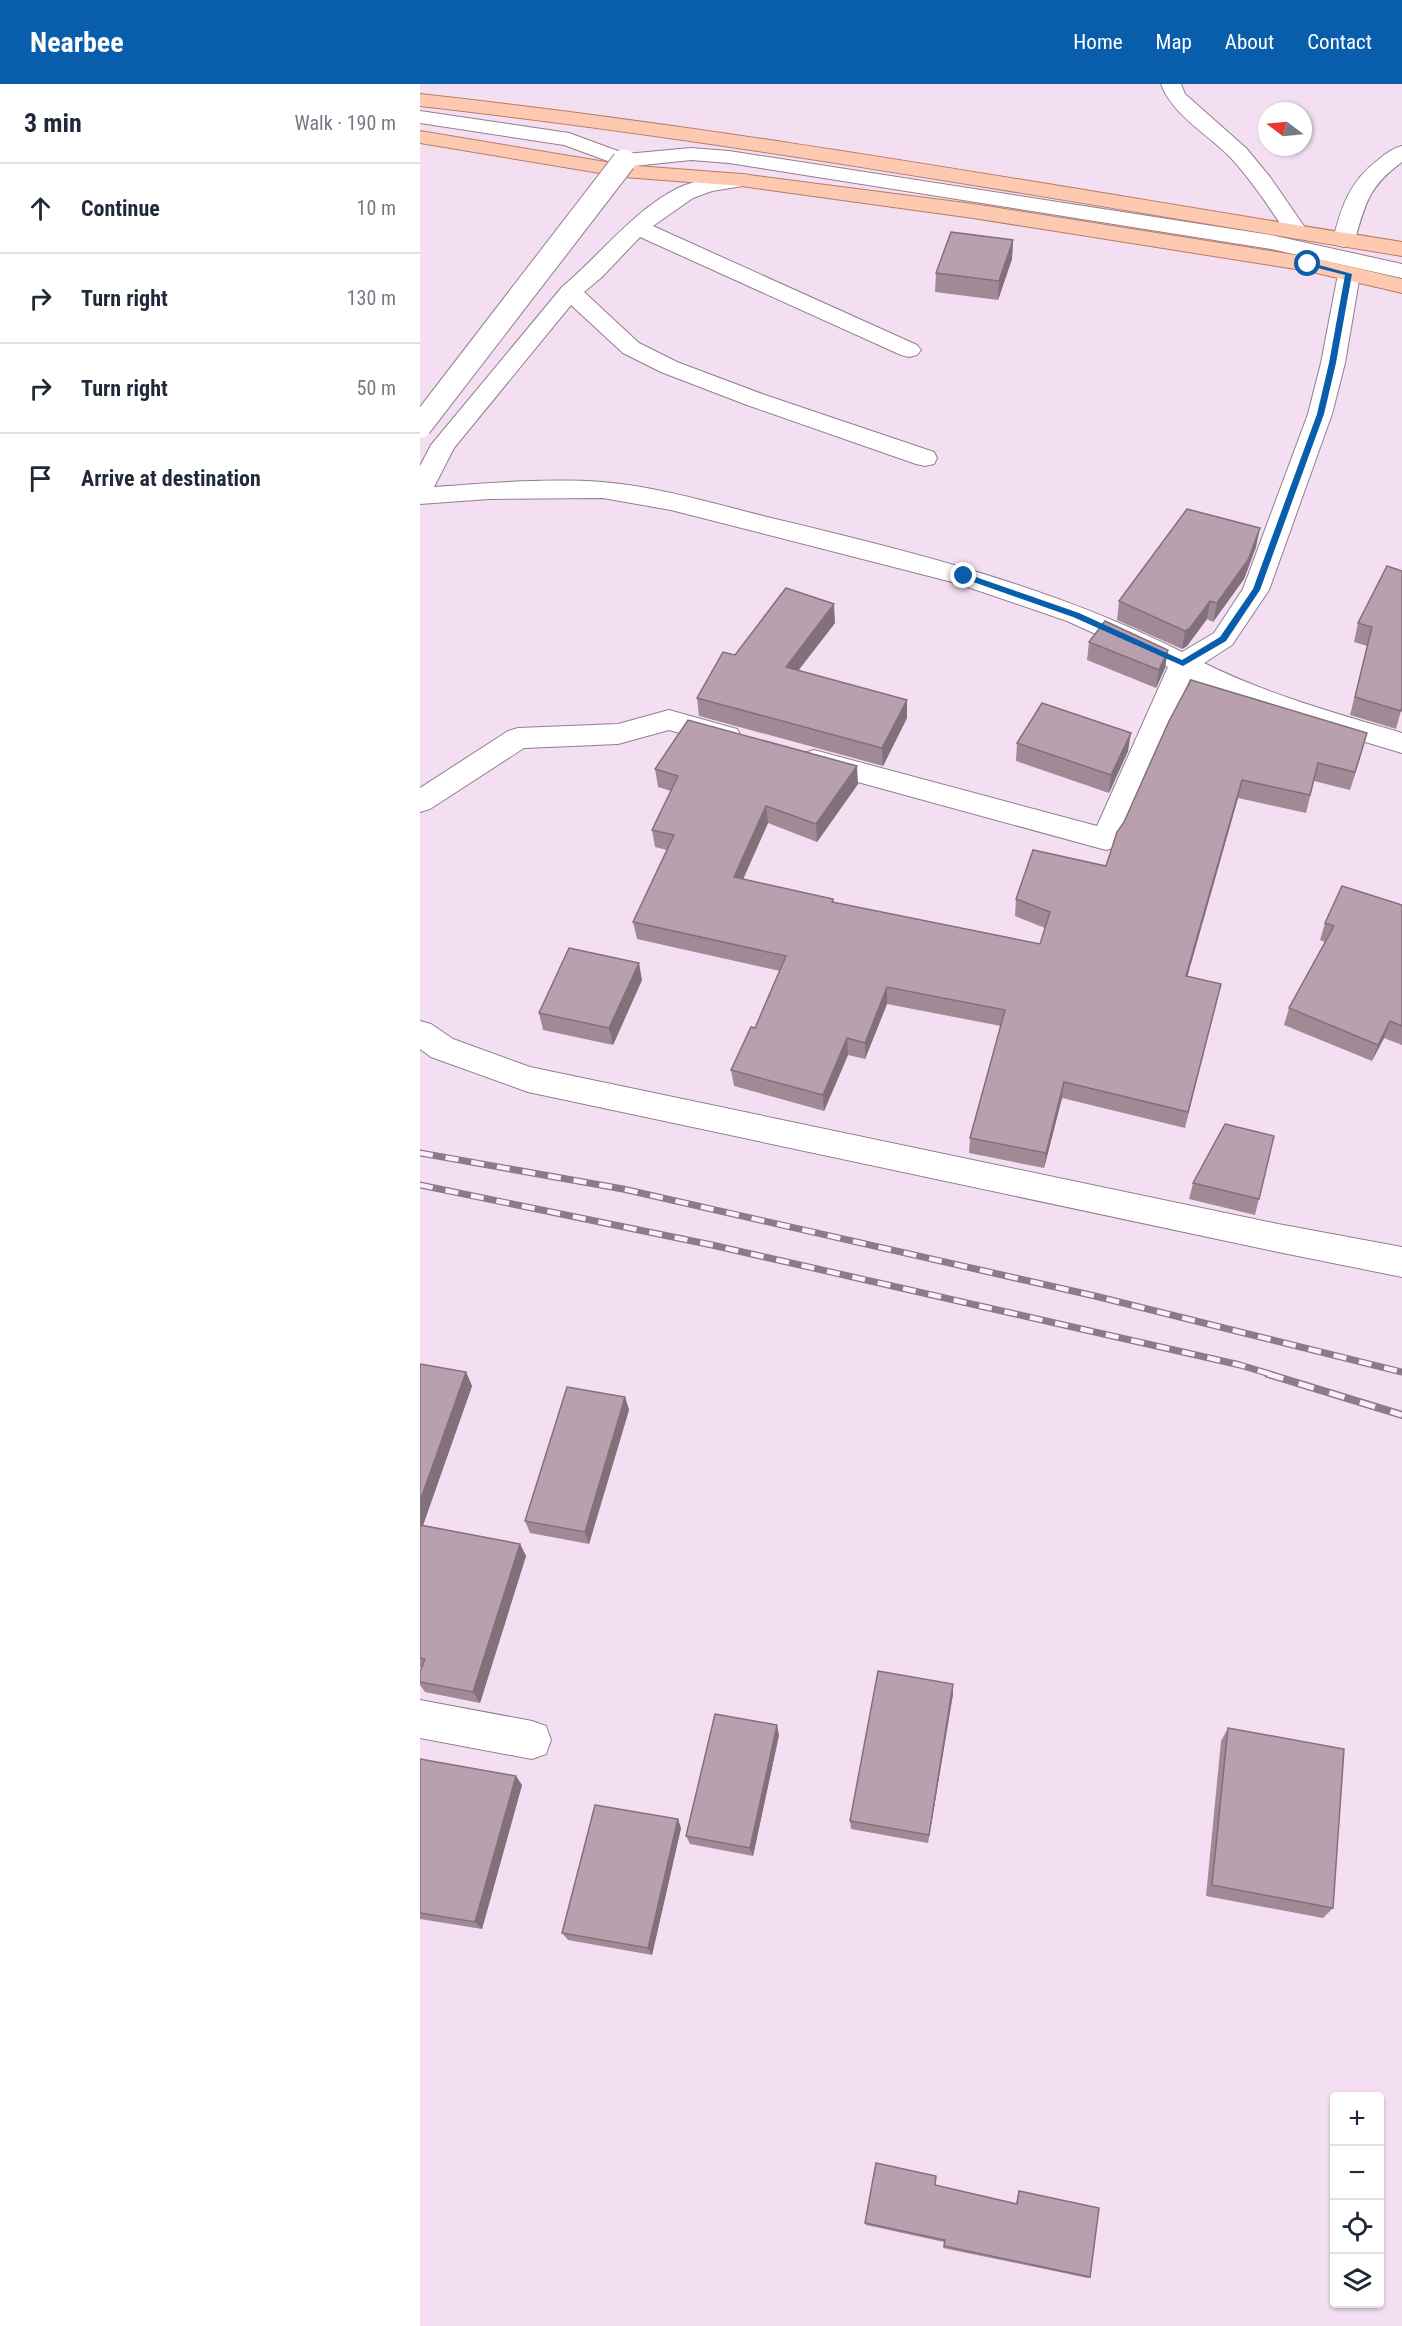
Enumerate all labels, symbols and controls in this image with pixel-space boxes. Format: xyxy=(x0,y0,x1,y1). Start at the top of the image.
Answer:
text: Nearbee xyxy=(30,26,124,59)
text: Home xyxy=(1073,30,1123,54)
text: Map xyxy=(1156,30,1192,54)
text: About xyxy=(1225,30,1274,54)
text: Contact xyxy=(1307,30,1372,54)
north arrow xyxy=(1258,102,1312,156)
text: 3 min xyxy=(24,108,82,138)
text: Walk · 190 m xyxy=(295,111,396,135)
icon: ahead xyxy=(24,192,57,225)
text: Continue xyxy=(81,196,160,221)
text: 10 m xyxy=(357,196,396,220)
route start xyxy=(1294,250,1320,276)
icon: right xyxy=(24,282,57,315)
text: Turn right xyxy=(81,286,168,311)
text: 130 m xyxy=(347,286,396,310)
icon: right xyxy=(24,372,57,405)
text: Turn right xyxy=(81,376,168,401)
text: 50 m xyxy=(357,376,396,400)
icon: arrive xyxy=(24,462,57,495)
text: Arrive at destination xyxy=(81,466,261,491)
route end xyxy=(950,562,976,588)
map controls xyxy=(1330,2092,1384,2308)
button: + xyxy=(1330,2092,1384,2146)
button: − xyxy=(1330,2146,1384,2200)
button: locate xyxy=(1330,2200,1384,2254)
button: layers xyxy=(1330,2254,1384,2308)

